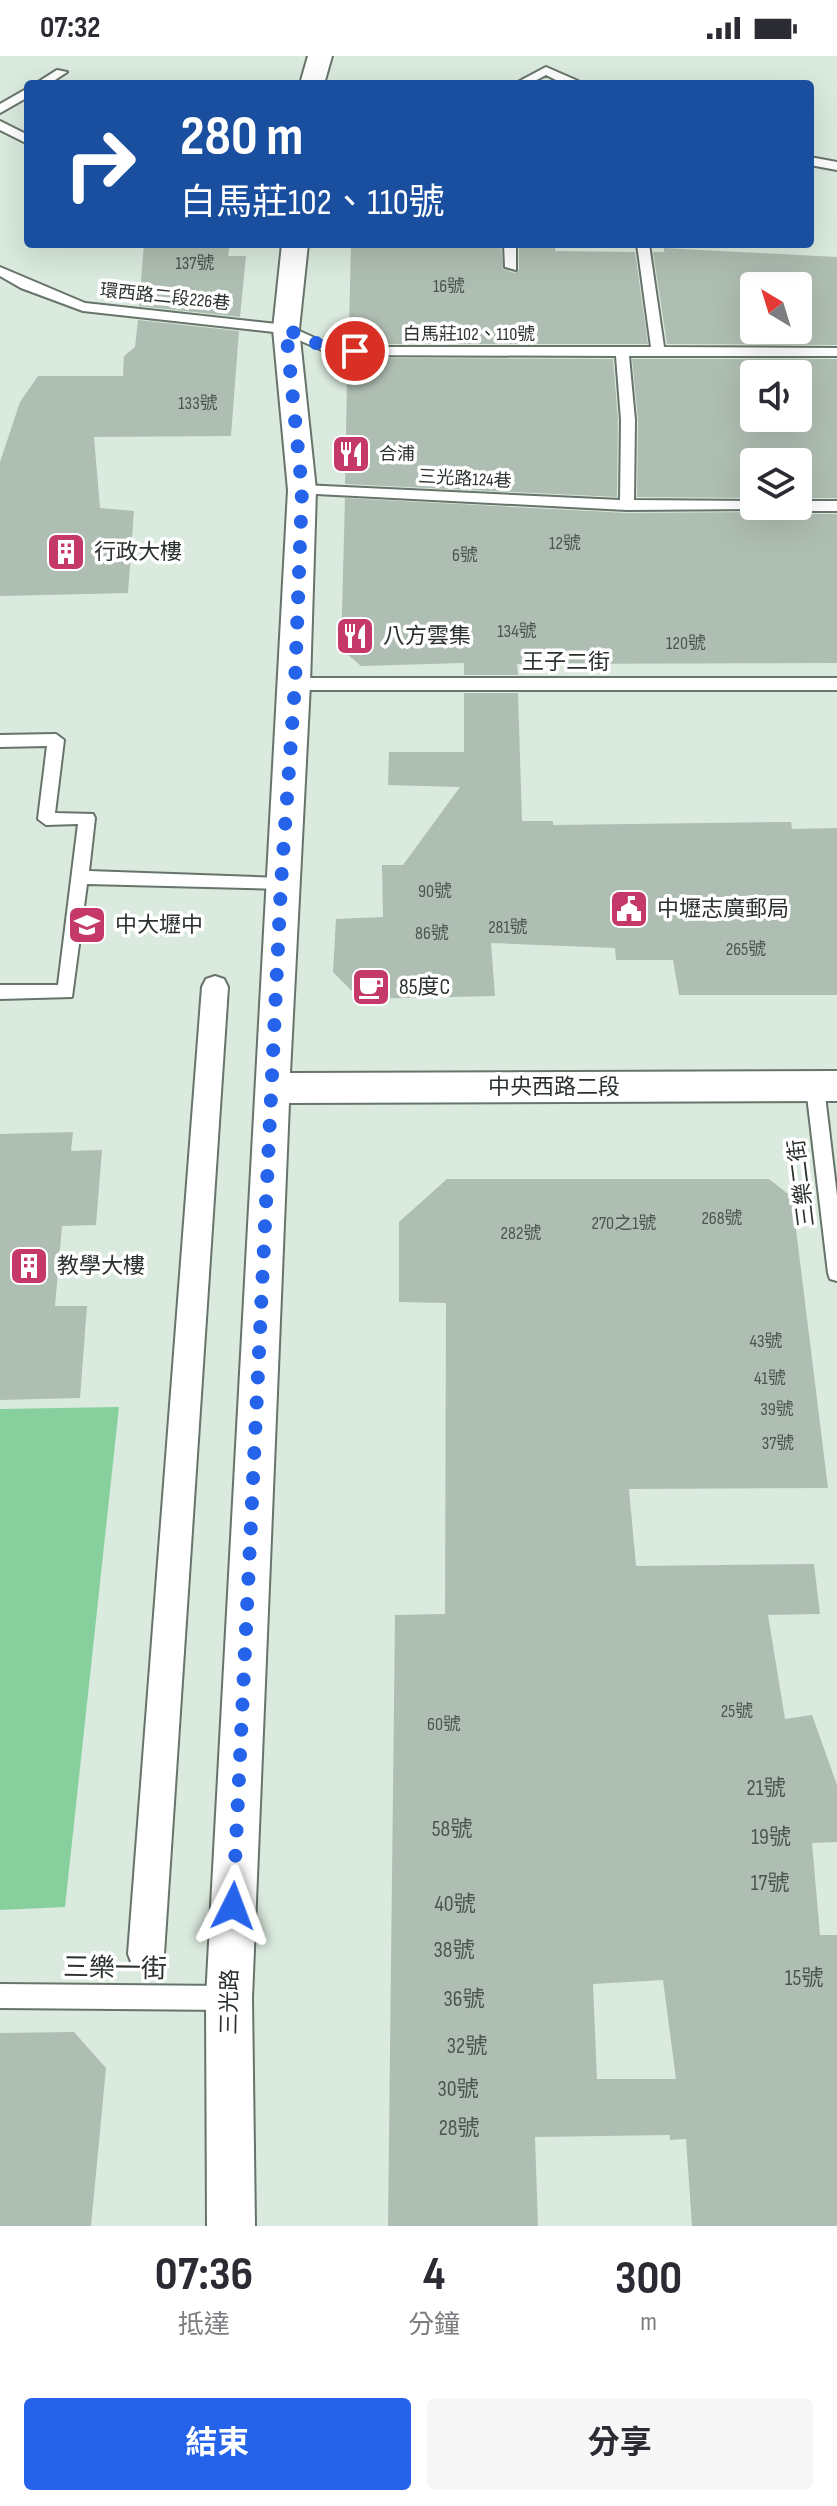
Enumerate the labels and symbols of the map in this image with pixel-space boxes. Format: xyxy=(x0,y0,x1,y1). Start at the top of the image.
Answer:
house number: 137號 xyxy=(175,253,215,274)
north arrow xyxy=(740,272,812,344)
house number: 16號 xyxy=(433,276,465,297)
street label: 環西路二段226巷 xyxy=(99,280,231,314)
pin xyxy=(321,317,389,385)
street label: 白馬莊102、110號 xyxy=(403,324,535,345)
house number: 133號 xyxy=(178,393,218,414)
restaurant icon: 合浦 xyxy=(330,433,372,475)
place label: 合浦 xyxy=(379,444,415,465)
street label: 三光路124巷 xyxy=(418,466,512,492)
building icon: 行政大樓 xyxy=(45,531,87,573)
house number: 12號 xyxy=(549,533,581,554)
place label: 行政大樓 xyxy=(94,539,182,566)
house number: 6號 xyxy=(452,545,478,566)
restaurant icon: 八方雲集 xyxy=(334,615,376,657)
house number: 134號 xyxy=(497,621,537,642)
place label: 八方雲集 xyxy=(383,623,471,650)
house number: 120號 xyxy=(666,633,706,654)
street label: 王子二街 xyxy=(522,649,610,676)
house number: 90號 xyxy=(418,881,452,902)
public building icon: 中壢志廣郵局 xyxy=(608,888,650,930)
place label: 中壢志廣郵局 xyxy=(657,896,789,923)
school or university icon: 中大壢中 xyxy=(66,904,108,946)
place label: 中大壢中 xyxy=(115,912,203,939)
house number: 281號 xyxy=(488,917,528,938)
house number: 86號 xyxy=(415,923,449,944)
house number: 265號 xyxy=(726,939,766,960)
cafe icon: 85度C xyxy=(350,966,392,1008)
place label: 85度C xyxy=(399,974,450,1001)
street label: 中央西路二段 xyxy=(488,1074,620,1101)
street label: 三樂二街 xyxy=(783,1138,821,1228)
house number: 268號 xyxy=(701,1208,743,1229)
house number: 270之1號 xyxy=(592,1213,656,1234)
house number: 282號 xyxy=(501,1223,541,1244)
building icon: 教學大樓 xyxy=(8,1245,50,1287)
place label: 教學大樓 xyxy=(57,1253,145,1280)
house number: 43號 xyxy=(749,1331,783,1352)
house number: 41號 xyxy=(754,1368,786,1389)
house number: 39號 xyxy=(760,1399,794,1420)
house number: 37號 xyxy=(762,1433,794,1454)
house number: 25號 xyxy=(721,1701,753,1722)
house number: 60號 xyxy=(427,1714,461,1735)
house number: 21號 xyxy=(747,1775,785,1802)
house number: 58號 xyxy=(432,1816,472,1843)
house number: 19號 xyxy=(751,1824,791,1851)
position arrow xyxy=(191,1864,275,1948)
house number: 17號 xyxy=(751,1870,789,1897)
house number: 40號 xyxy=(434,1891,476,1918)
house number: 38號 xyxy=(434,1937,474,1964)
street label: 三樂一街 xyxy=(63,1953,167,1985)
house number: 15號 xyxy=(785,1965,823,1992)
street label: 三光路 xyxy=(216,1969,244,2035)
house number: 36號 xyxy=(444,1986,484,2013)
house number: 32號 xyxy=(447,2033,487,2060)
house number: 30號 xyxy=(437,2076,479,2103)
house number: 28號 xyxy=(439,2115,479,2142)

